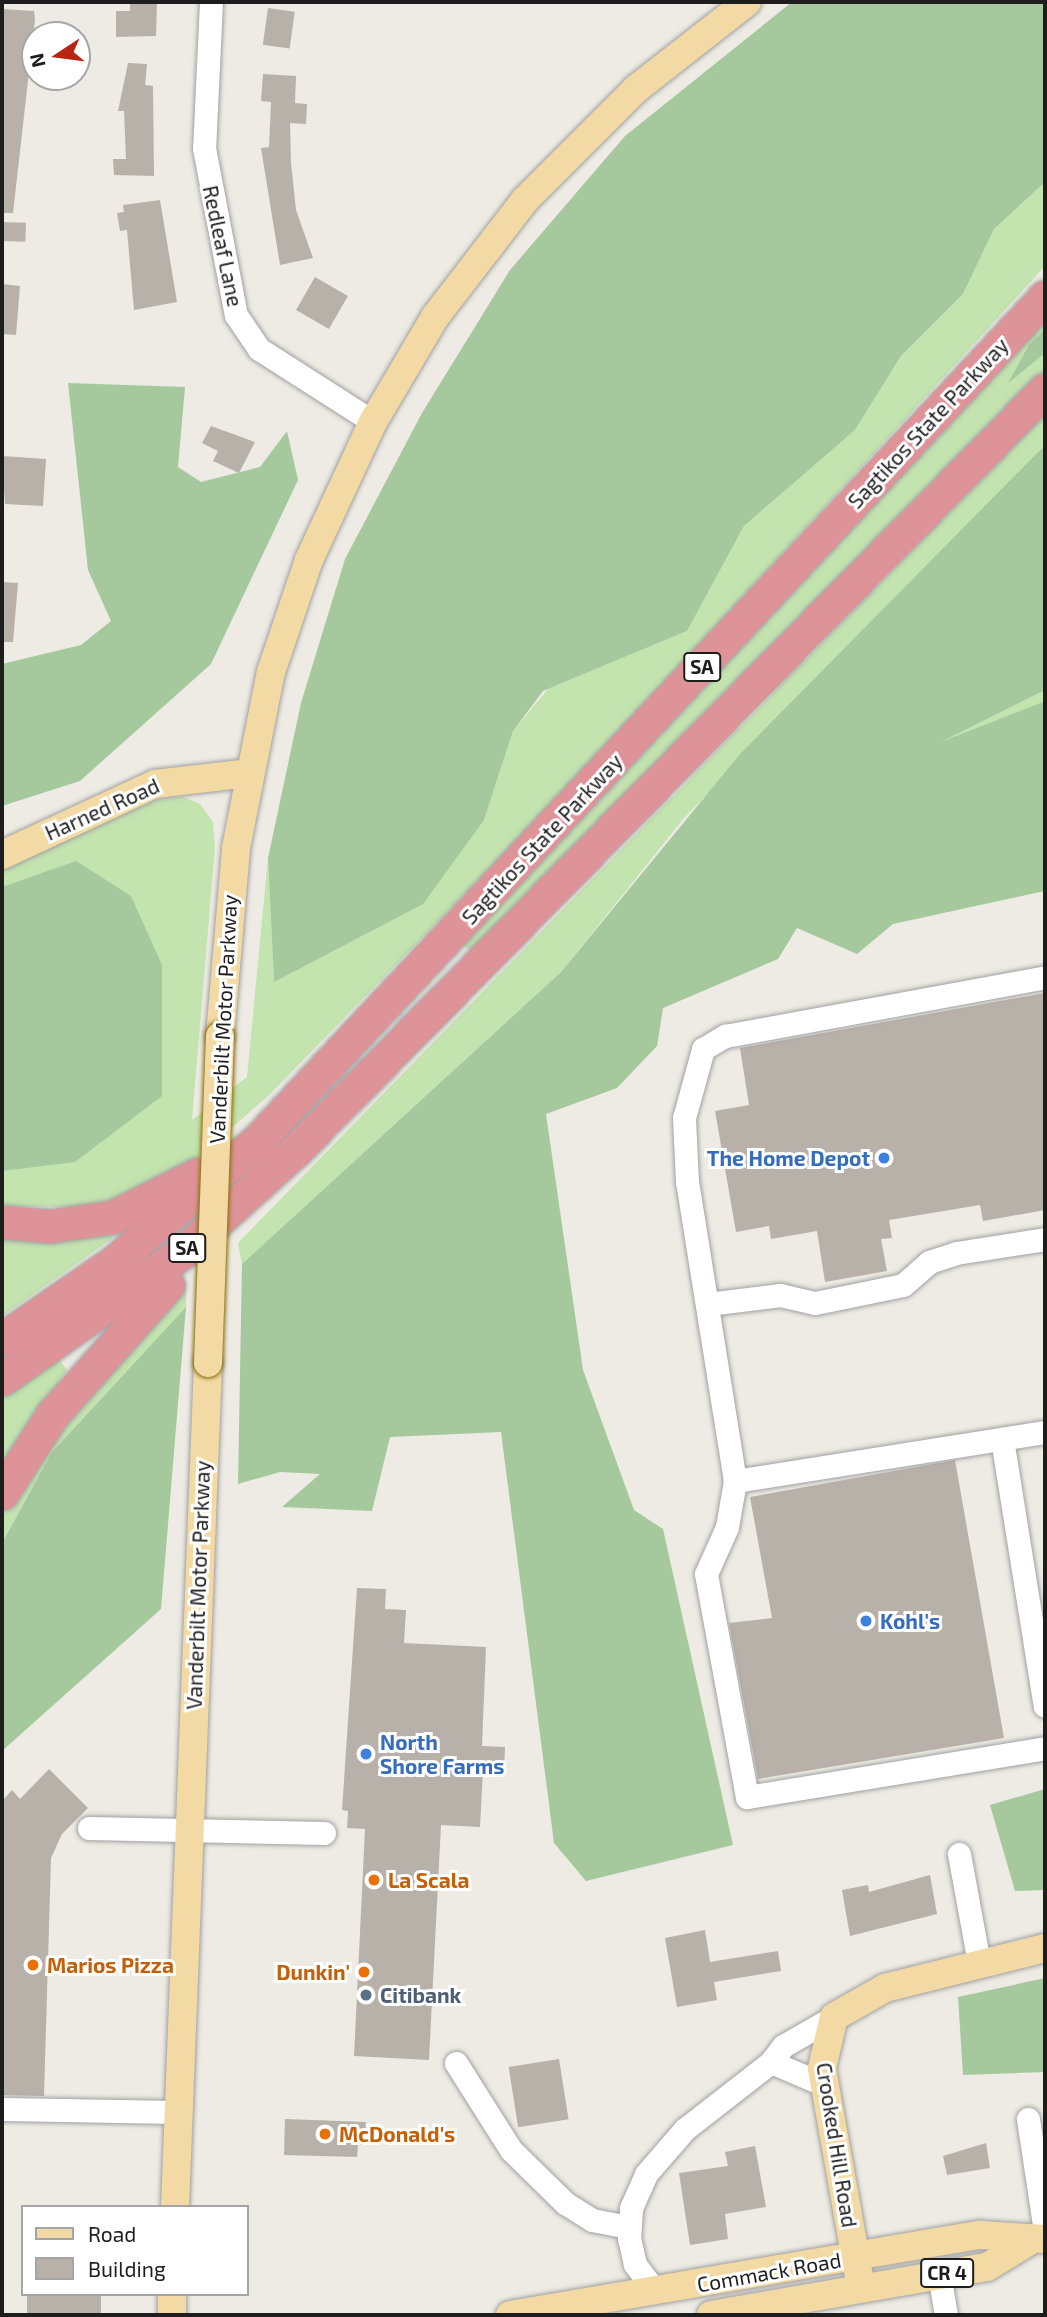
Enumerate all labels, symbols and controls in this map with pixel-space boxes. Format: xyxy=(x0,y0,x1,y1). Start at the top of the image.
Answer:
north arrow xyxy=(21,21,91,91)
text: N xyxy=(24,51,50,70)
street label: Redleaf Lane xyxy=(198,183,248,309)
street label: Sagtikos State Parkway xyxy=(842,333,1014,513)
road number: SA xyxy=(683,652,721,682)
street label: Sagtikos State Parkway xyxy=(456,749,628,929)
street label: Harned Road xyxy=(41,773,163,845)
street label: Vanderbilt Motor Parkway xyxy=(204,894,242,1144)
place label: The Home Depot xyxy=(707,1145,870,1171)
marker: The Home Depot xyxy=(876,1150,892,1166)
road number: SA xyxy=(168,1232,206,1264)
street label: Vanderbilt Motor Parkway xyxy=(181,1460,215,1710)
place label: Kohl's xyxy=(880,1608,940,1634)
marker: Kohl's xyxy=(858,1613,874,1629)
place label: North Shore Farms xyxy=(380,1729,504,1779)
marker: North Shore Farms xyxy=(358,1746,374,1762)
place label: La Scala xyxy=(388,1867,470,1893)
marker: La Scala xyxy=(366,1872,382,1888)
place label: Marios Pizza xyxy=(47,1952,174,1978)
marker: Marios Pizza xyxy=(25,1957,41,1973)
place label: Dunkin' xyxy=(276,1959,350,1985)
marker: Dunkin' xyxy=(356,1964,372,1980)
place label: Citibank xyxy=(380,1982,461,2008)
marker: Citibank xyxy=(358,1987,374,2003)
street label: Crooked Hill Road xyxy=(811,2061,863,2229)
place label: McDonald's xyxy=(339,2121,455,2147)
marker: McDonald's xyxy=(317,2126,333,2142)
legend xyxy=(21,2205,248,2296)
text: Road xyxy=(88,2221,136,2246)
street label: Commack Road xyxy=(695,2247,843,2297)
text: Building xyxy=(88,2256,166,2281)
road number: CR 4 xyxy=(919,2258,975,2288)

